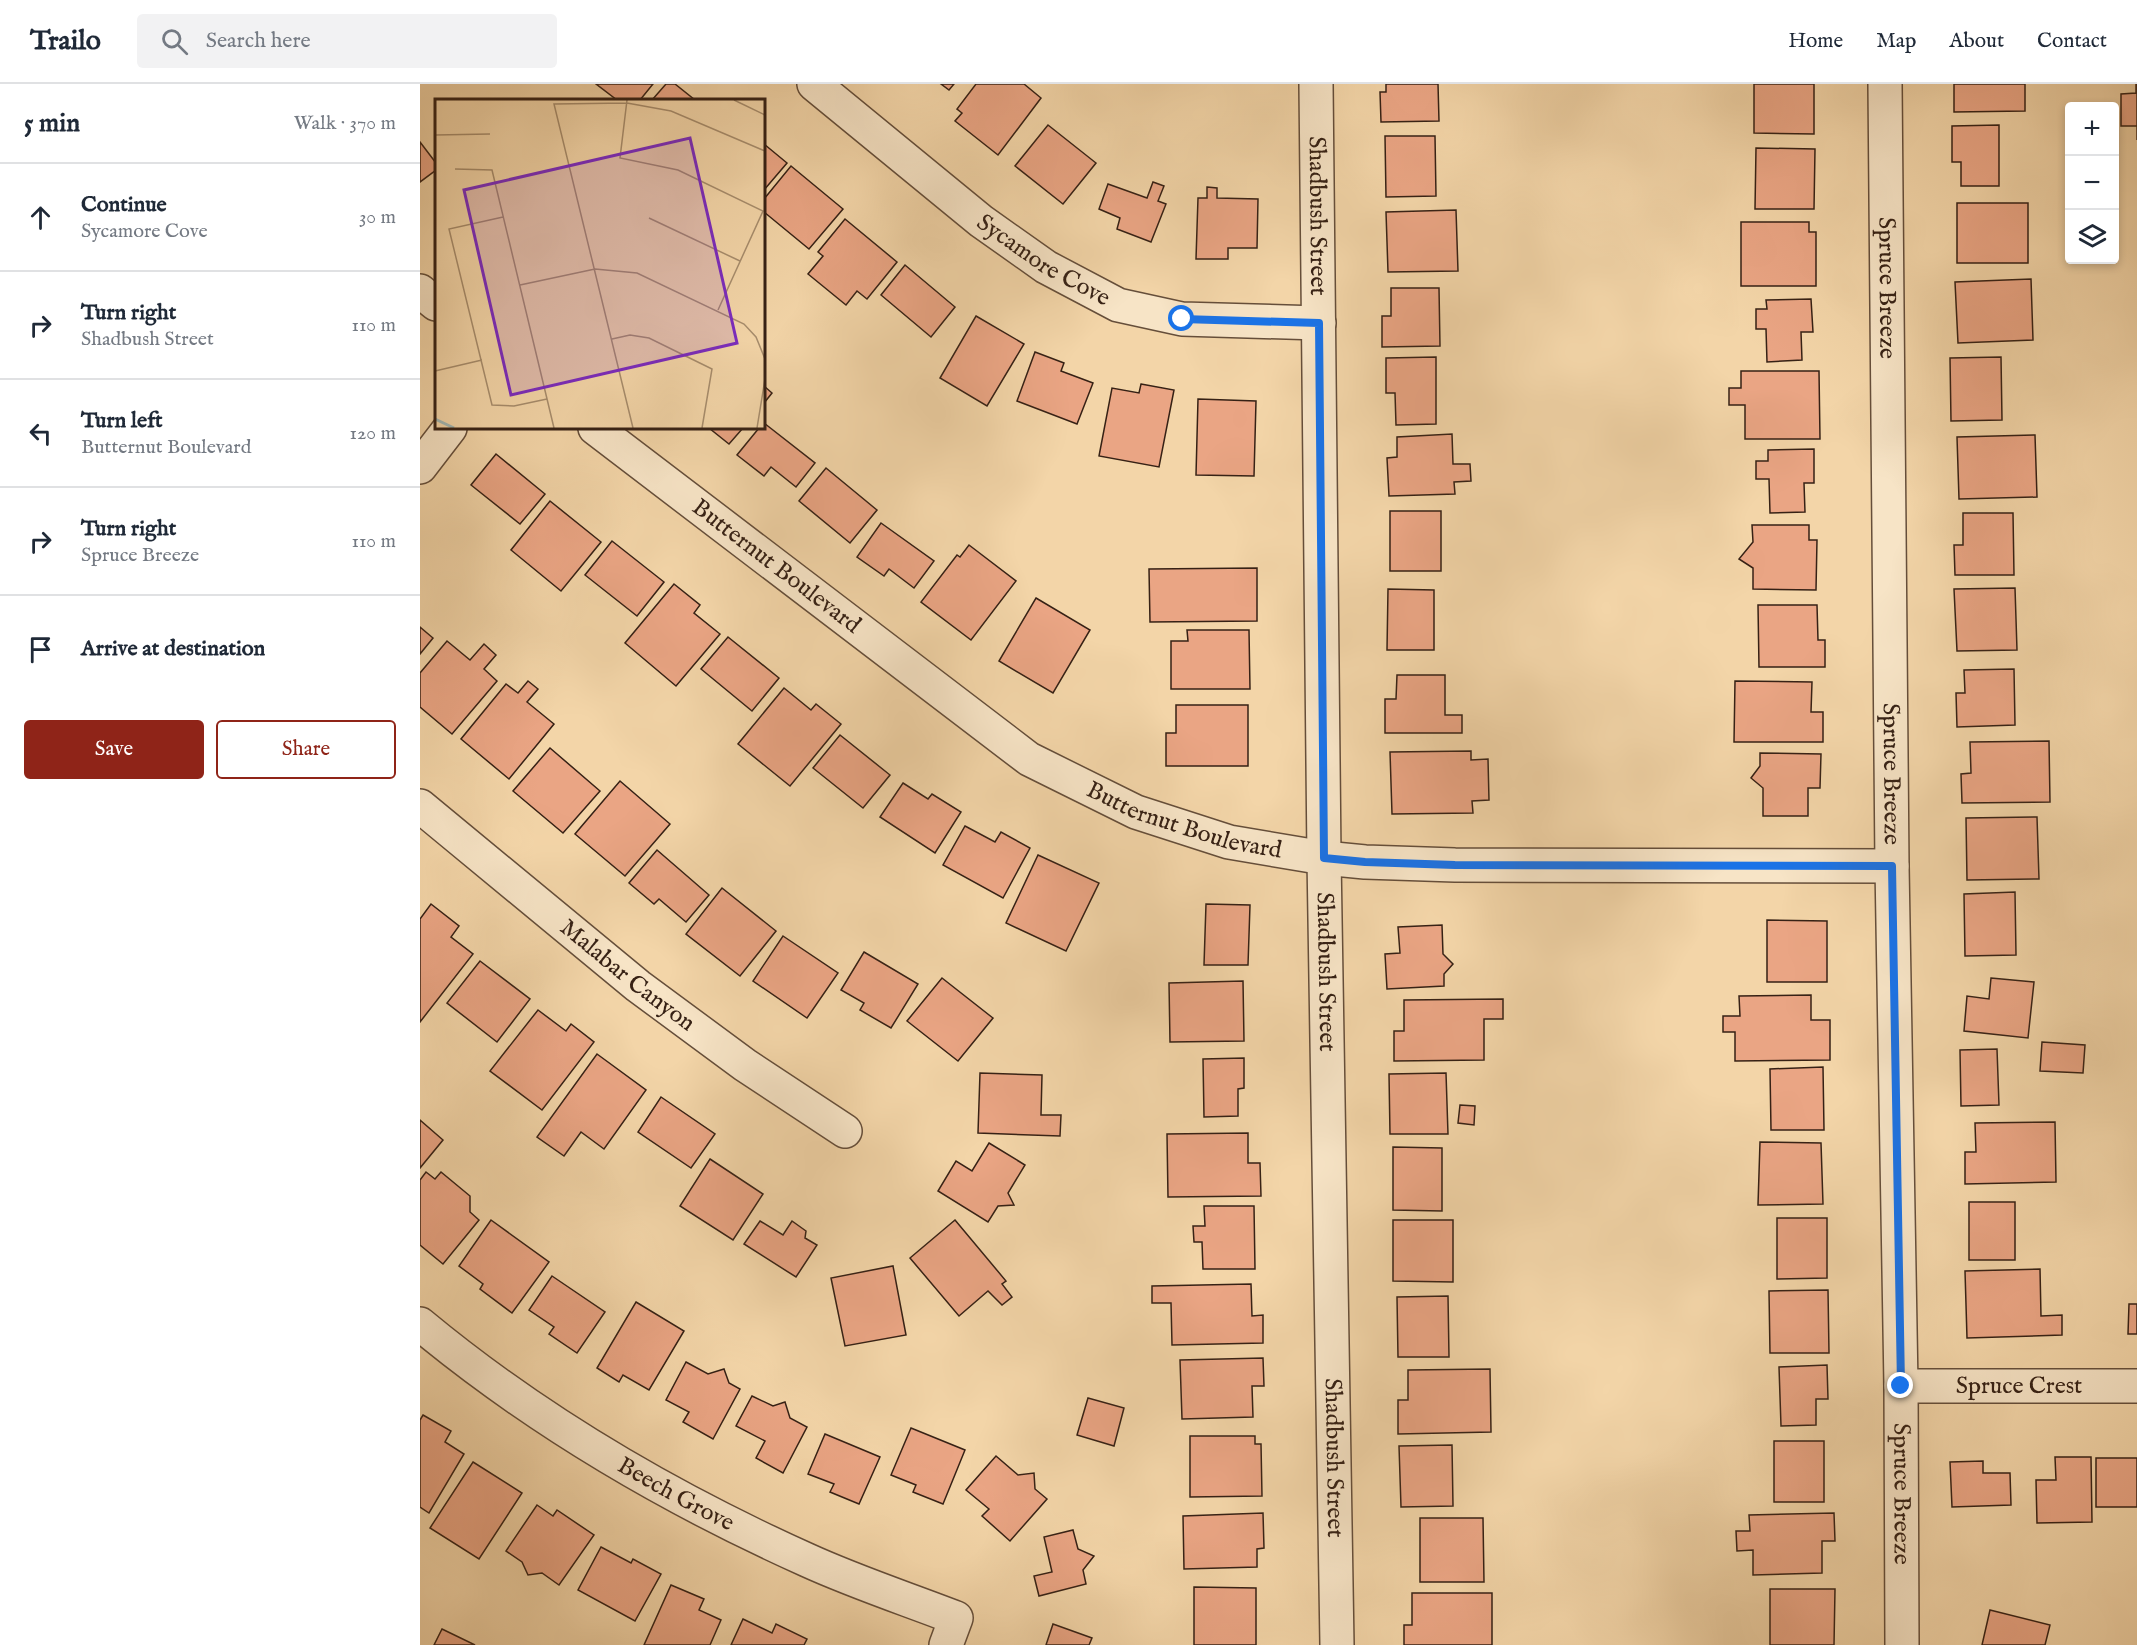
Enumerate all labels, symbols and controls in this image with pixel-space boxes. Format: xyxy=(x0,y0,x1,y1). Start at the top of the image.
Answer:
search box xyxy=(137,14,557,68)
text: Trailo xyxy=(30,24,101,59)
icon: search xyxy=(158,25,191,58)
text: Search here xyxy=(206,27,311,55)
text: Home xyxy=(1788,28,1843,55)
text: Map xyxy=(1876,28,1916,55)
text: About xyxy=(1949,28,2004,55)
text: Contact xyxy=(2037,28,2107,55)
inset map xyxy=(435,99,765,429)
map controls xyxy=(2065,102,2119,264)
button: + xyxy=(2065,102,2119,156)
text: 5 min xyxy=(24,107,80,140)
text: Walk · 370 m xyxy=(294,111,396,136)
street label: Shadbush Street xyxy=(1301,136,1334,296)
button: − xyxy=(2065,156,2119,210)
text: Continue xyxy=(81,191,167,219)
icon: ahead xyxy=(24,201,57,234)
text: 30 m xyxy=(359,205,396,230)
street label: Sycamore Cove xyxy=(970,207,1115,314)
button: layers xyxy=(2065,210,2119,264)
street label: Spruce Breeze xyxy=(1871,217,1903,359)
text: Sycamore Cove xyxy=(81,219,208,244)
text: Turn right xyxy=(81,299,176,327)
route start xyxy=(1168,305,1194,331)
icon: right xyxy=(24,309,57,342)
text: 110 m xyxy=(352,313,396,338)
text: Shadbush Street xyxy=(81,327,214,352)
text: Turn left xyxy=(81,407,163,435)
icon: left xyxy=(24,417,57,450)
text: 120 m xyxy=(350,421,396,446)
text: Butternut Boulevard xyxy=(81,435,251,460)
street label: Butternut Boulevard xyxy=(686,492,867,641)
text: Turn right xyxy=(81,515,176,543)
icon: right xyxy=(24,525,57,558)
text: 110 m xyxy=(352,529,396,554)
text: Spruce Breeze xyxy=(81,543,199,568)
icon: arrive xyxy=(24,633,57,666)
text: Arrive at destination xyxy=(81,635,265,663)
street label: Spruce Breeze xyxy=(1875,703,1907,845)
button: Save xyxy=(24,720,204,779)
button: Share xyxy=(216,720,396,779)
street label: Butternut Boulevard xyxy=(1081,774,1284,866)
street label: Shadbush Street xyxy=(1309,892,1343,1052)
street label: Malabar Canyon xyxy=(553,912,702,1039)
street label: Spruce Crest xyxy=(1956,1371,2082,1402)
route end xyxy=(1887,1372,1913,1398)
street label: Shadbush Street xyxy=(1317,1378,1351,1538)
street label: Spruce Breeze xyxy=(1886,1423,1917,1565)
street label: Beech Grove xyxy=(612,1450,739,1539)

